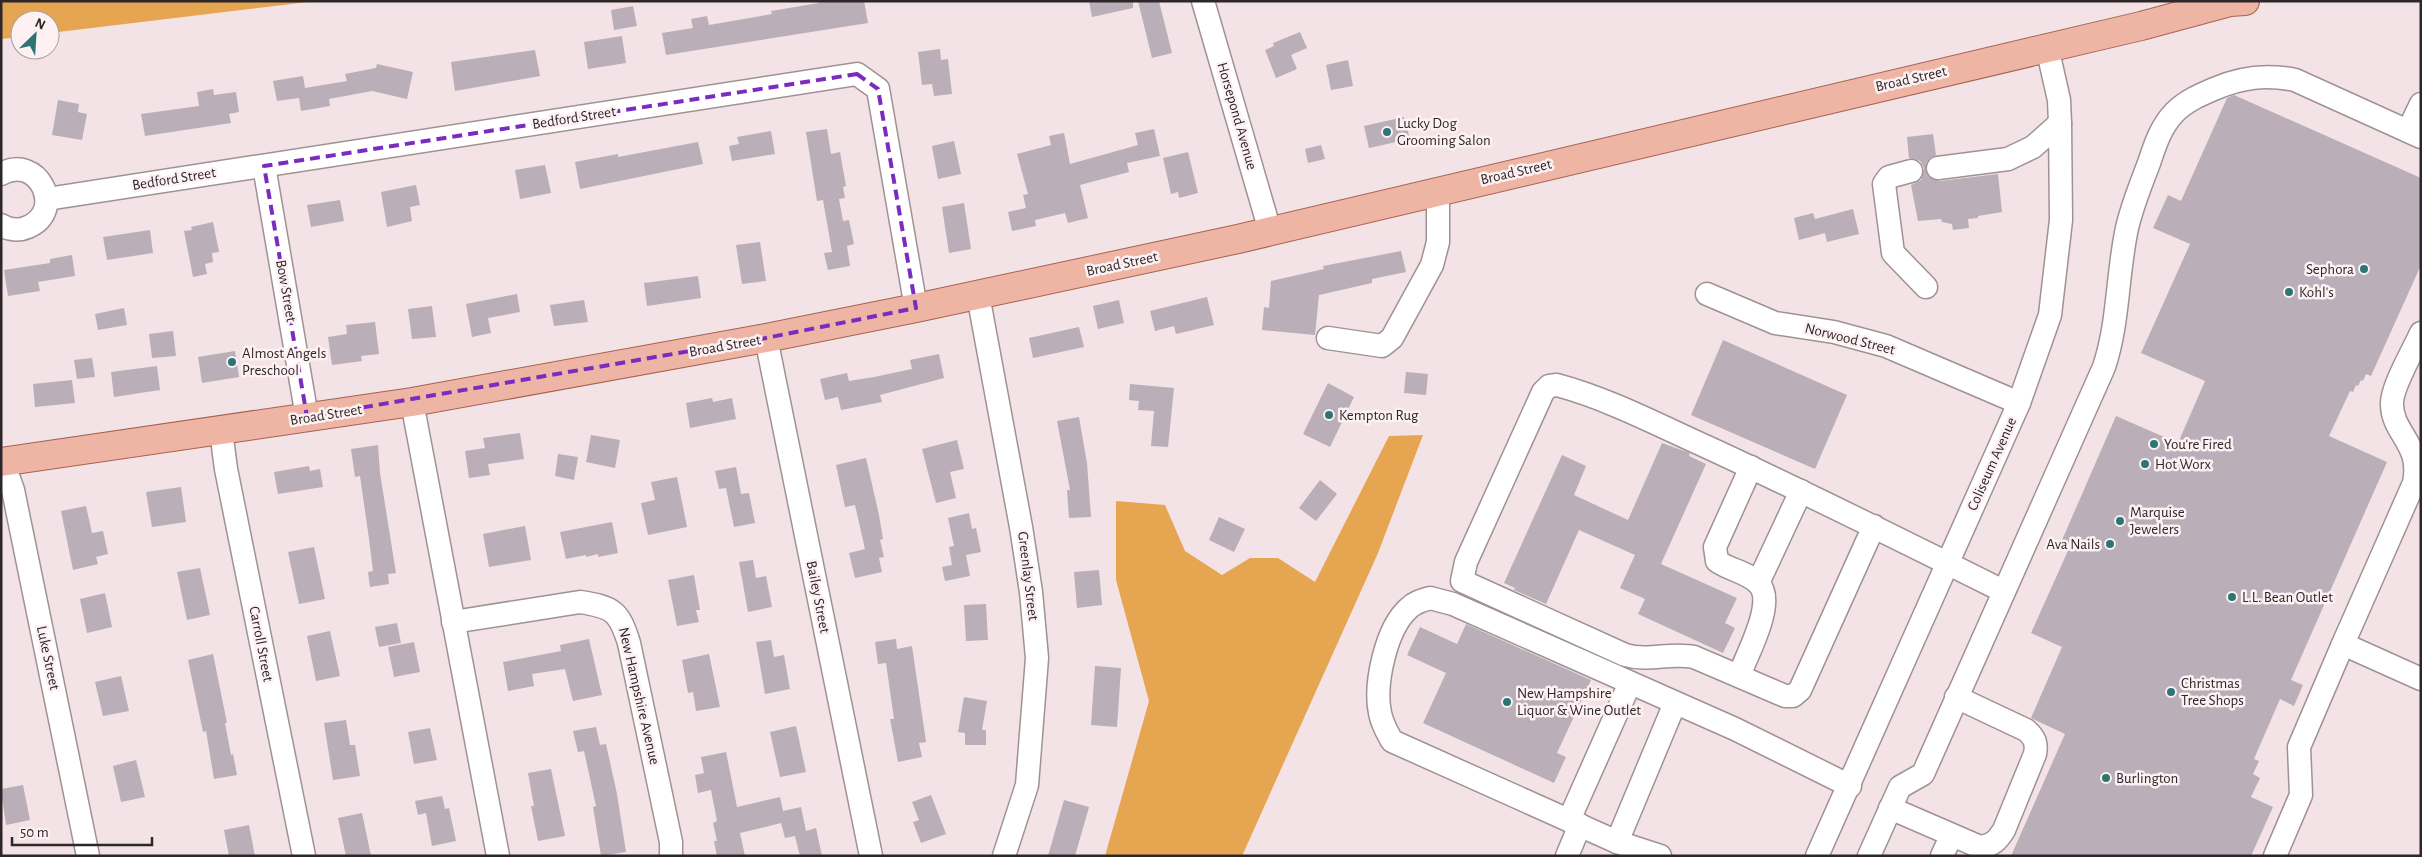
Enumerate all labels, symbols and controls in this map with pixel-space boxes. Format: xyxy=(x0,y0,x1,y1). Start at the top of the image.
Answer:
north arrow xyxy=(10,10,60,60)
text: N xyxy=(33,16,47,33)
street label: Horsepond Avenue xyxy=(1214,61,1260,172)
street label: Broad Street xyxy=(1874,63,1948,94)
street label: Bedford Street xyxy=(531,104,617,132)
place label: Lucky Dog Grooming Salon xyxy=(1397,116,1491,148)
marker: Lucky Dog Grooming Salon xyxy=(1381,126,1393,138)
street label: Broad Street xyxy=(1479,156,1553,187)
street label: Bedford Street xyxy=(131,165,217,193)
street label: Broad Street xyxy=(1085,249,1159,279)
street label: Bow Street xyxy=(273,259,299,324)
place label: Sephora xyxy=(2306,262,2354,277)
marker: Sephora xyxy=(2358,263,2370,275)
place label: Kohl's xyxy=(2299,285,2334,300)
marker: Kohl's xyxy=(2283,286,2295,298)
street label: Norwood Street xyxy=(1803,321,1897,358)
street label: Broad Street xyxy=(688,332,762,360)
place label: Almost Angels Preschool xyxy=(242,346,326,378)
marker: Almost Angels Preschool xyxy=(226,356,238,368)
street label: Broad Street xyxy=(289,402,363,428)
place label: Kempton Rug xyxy=(1339,408,1419,423)
marker: Kempton Rug xyxy=(1323,409,1335,421)
street label: Coliseum Avenue xyxy=(1965,415,2019,513)
place label: You're Fired xyxy=(2164,437,2232,452)
marker: You're Fired xyxy=(2148,438,2160,450)
place label: Hot Worx xyxy=(2155,457,2211,472)
marker: Hot Worx xyxy=(2139,458,2151,470)
place label: Marquise Jewelers xyxy=(2130,505,2185,537)
marker: Marquise Jewelers xyxy=(2114,515,2126,527)
street label: Greenlay Street xyxy=(1015,531,1041,622)
place label: Ava Nails xyxy=(2046,537,2100,552)
marker: Ava Nails xyxy=(2104,538,2116,550)
street label: Bailey Street xyxy=(804,560,832,635)
place label: L.L. Bean Outlet xyxy=(2242,590,2333,605)
marker: L.L. Bean Outlet xyxy=(2226,591,2238,603)
street label: Carroll Street xyxy=(246,605,276,683)
street label: Luke Street xyxy=(34,625,62,692)
street label: New Hampshire Avenue xyxy=(616,626,662,766)
place label: Christmas Tree Shops xyxy=(2181,676,2244,708)
place label: New Hampshire Liquor & Wine Outlet xyxy=(1517,686,1641,718)
marker: Christmas Tree Shops xyxy=(2165,686,2177,698)
marker: New Hampshire Liquor & Wine Outlet xyxy=(1501,696,1513,708)
place label: Burlington xyxy=(2116,771,2178,786)
marker: Burlington xyxy=(2100,772,2112,784)
scale bar xyxy=(12,814,152,846)
text: 50 m xyxy=(20,825,49,840)

